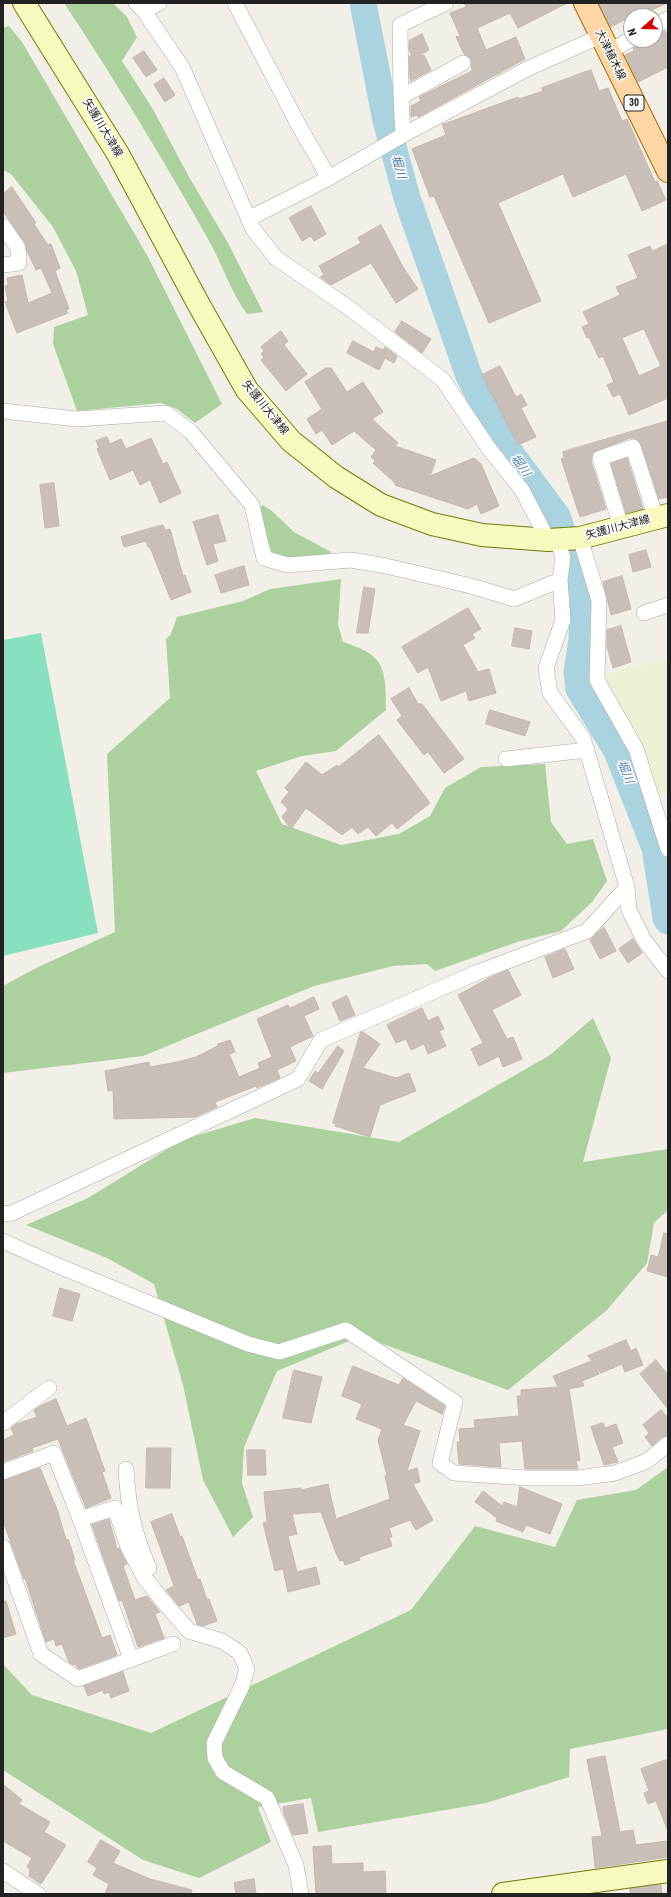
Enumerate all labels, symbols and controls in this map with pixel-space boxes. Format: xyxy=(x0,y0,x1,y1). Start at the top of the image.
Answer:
north arrow xyxy=(623,8,663,48)
street label: 大津植木線 xyxy=(592,27,628,83)
text: N xyxy=(625,27,639,37)
road number: 30 xyxy=(624,95,644,111)
street label: 矢護川大津線 xyxy=(79,96,125,160)
water label: 堀川 xyxy=(388,154,408,180)
street label: 矢護川大津線 xyxy=(239,378,291,438)
water label: 堀川 xyxy=(507,452,533,480)
street label: 矢護川大津線 xyxy=(584,513,652,543)
water label: 堀川 xyxy=(614,758,636,786)

